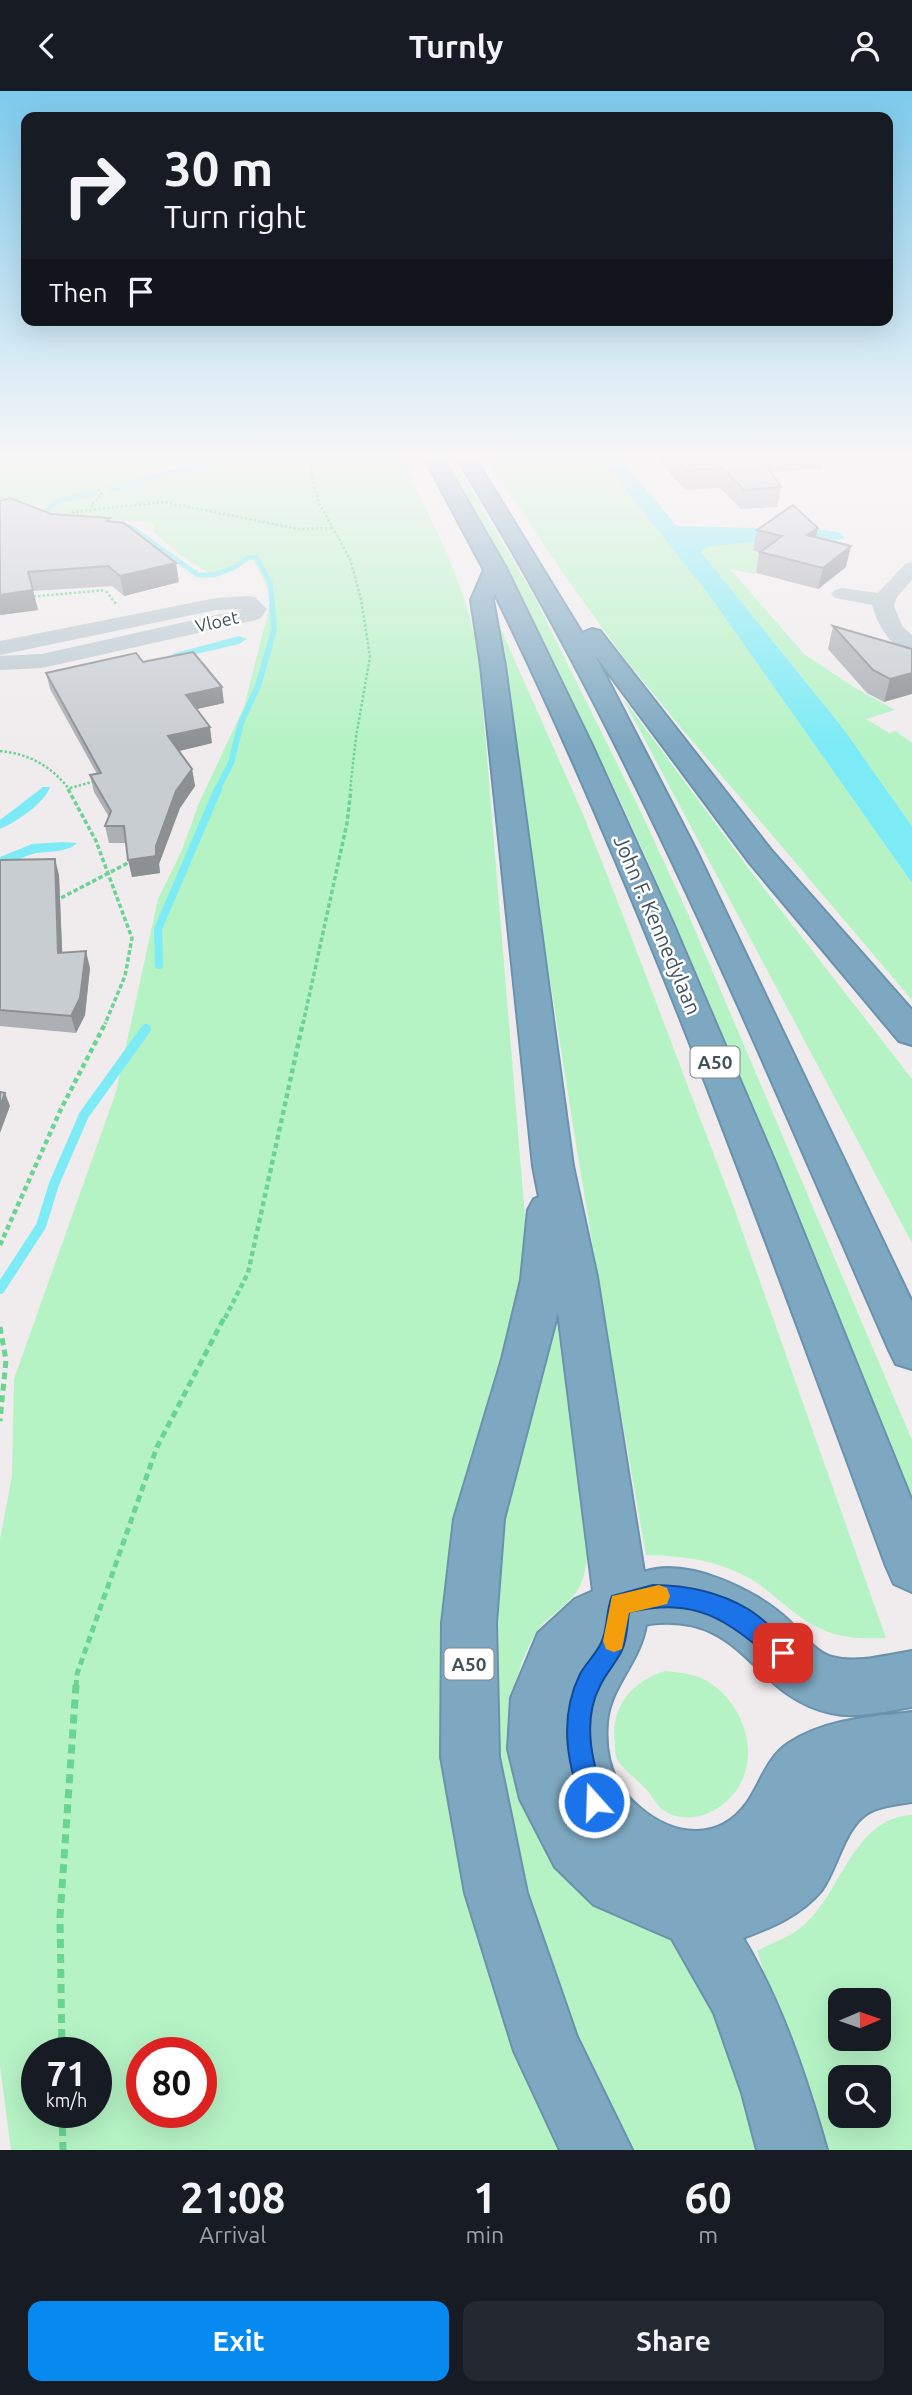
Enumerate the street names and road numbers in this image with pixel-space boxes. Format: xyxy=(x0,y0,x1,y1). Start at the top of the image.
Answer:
street label: Vloet xyxy=(193,606,240,636)
street label: John F. Kennedylaan xyxy=(609,831,707,1018)
road number: A50 xyxy=(690,1047,740,1078)
road number: A50 xyxy=(444,1649,494,1679)

